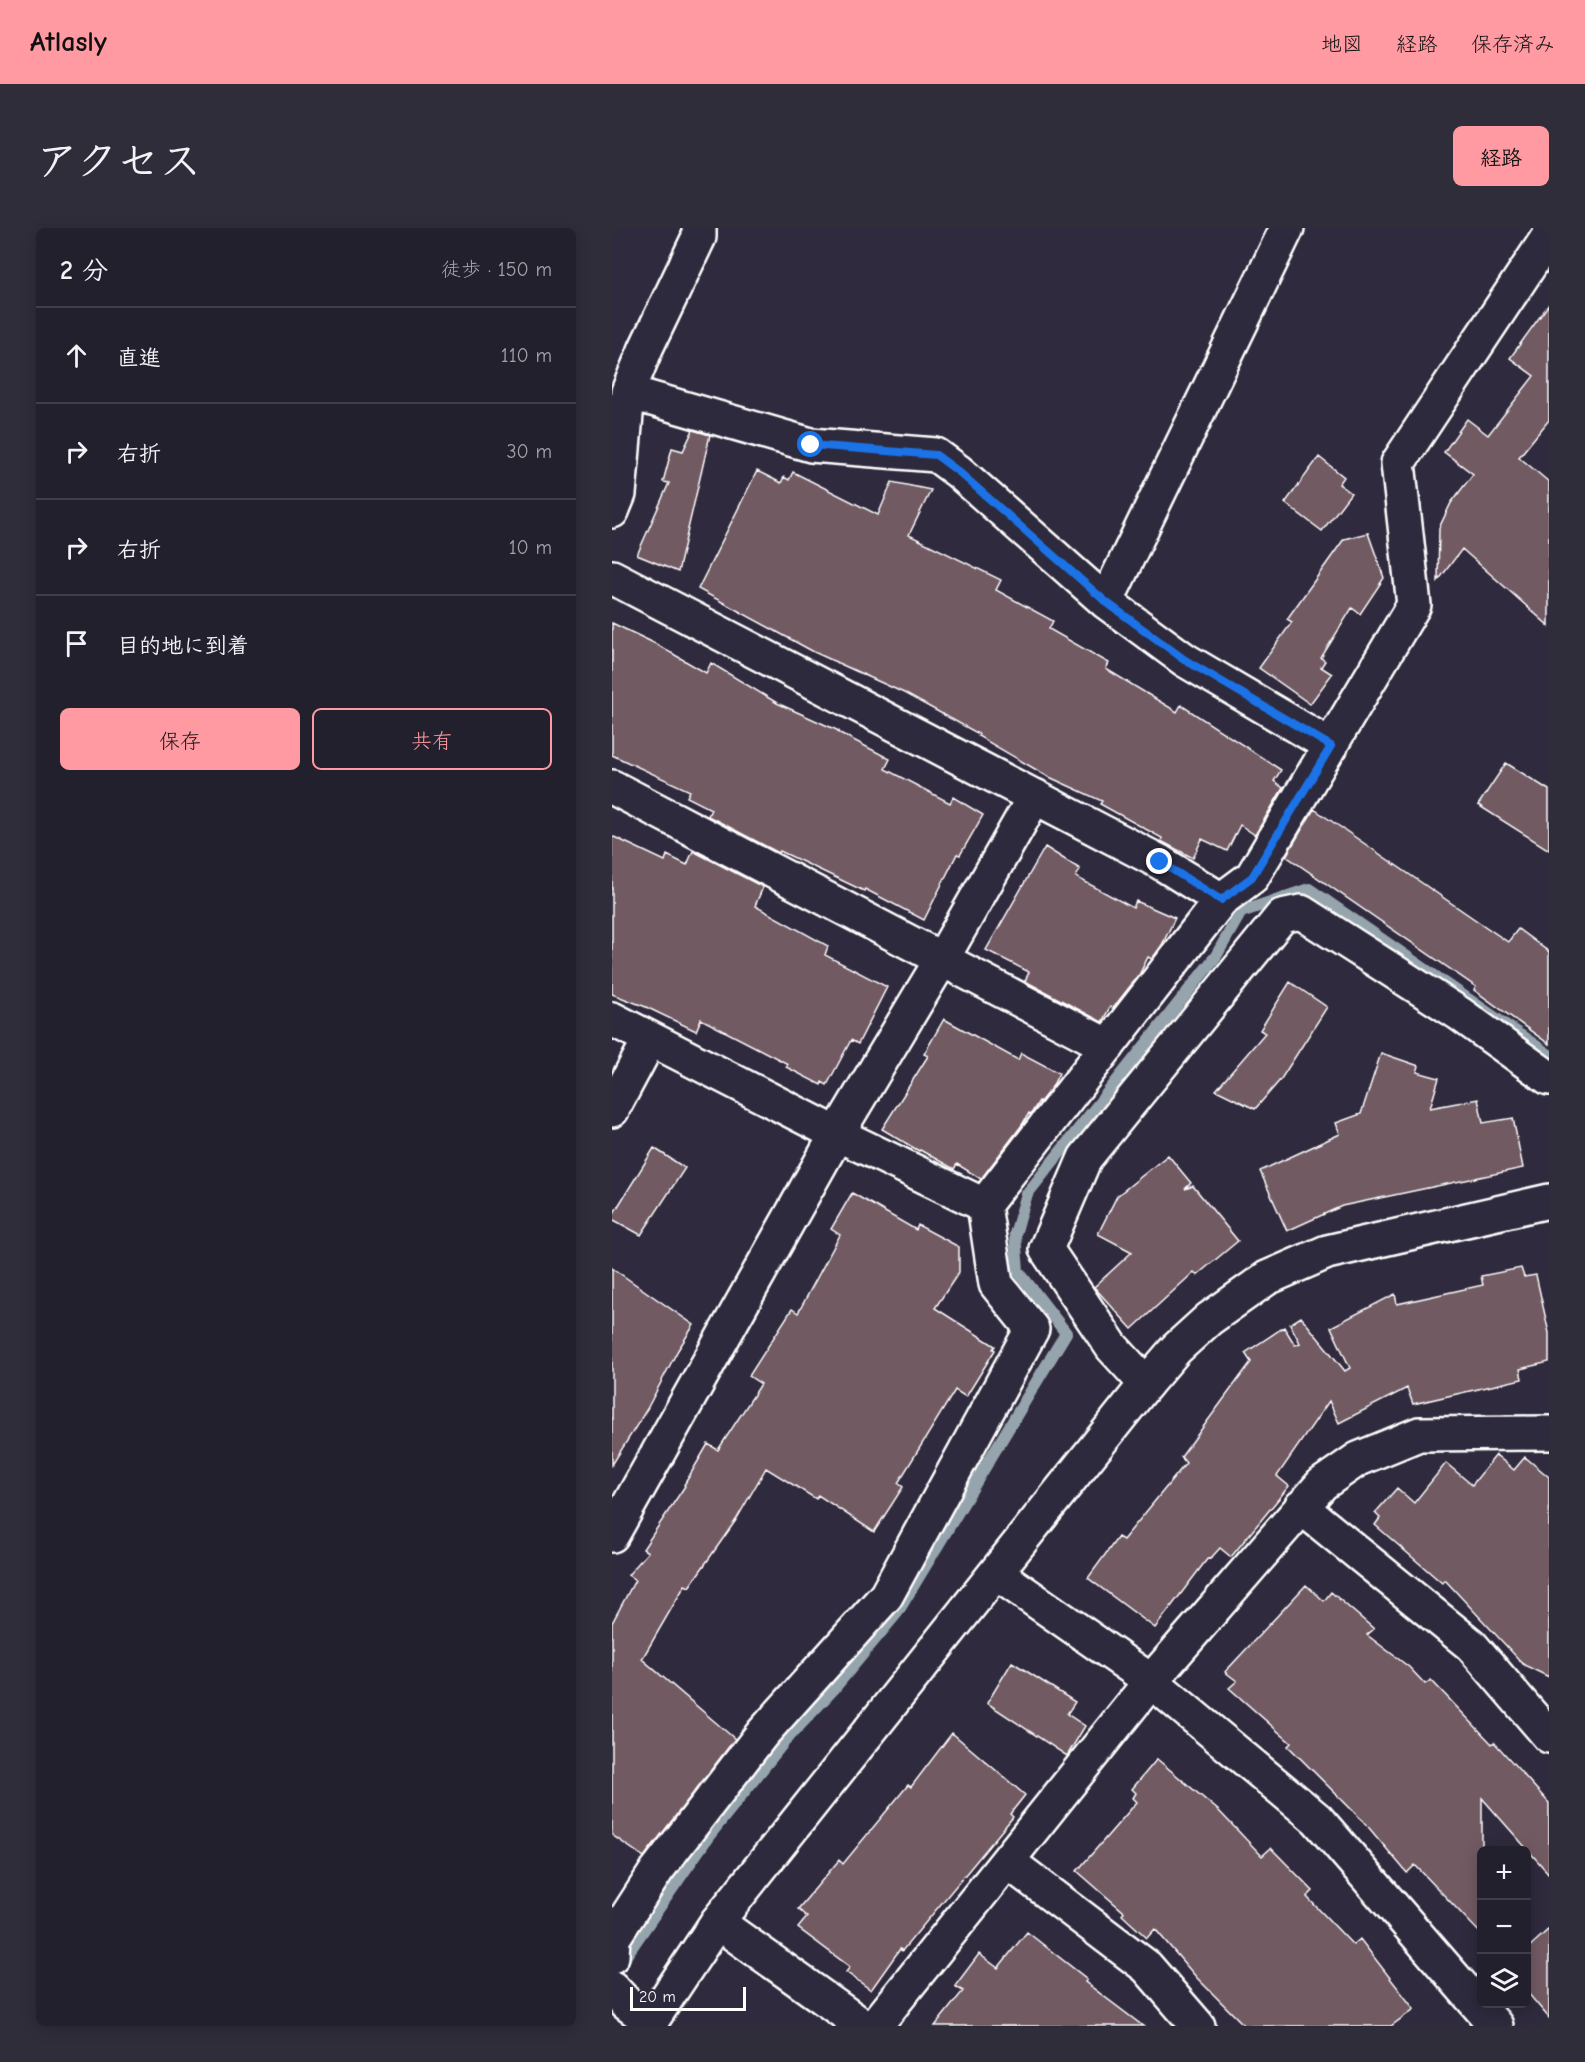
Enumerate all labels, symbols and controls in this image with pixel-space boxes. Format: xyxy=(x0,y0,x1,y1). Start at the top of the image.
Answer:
text: Atlasly xyxy=(30,26,107,58)
text: 地図 xyxy=(1321,32,1363,56)
text: 経路 xyxy=(1396,32,1438,56)
text: 保存済み xyxy=(1471,32,1555,56)
button: 経路 xyxy=(1453,126,1549,186)
text: アクセス xyxy=(36,137,201,186)
text: 2 分 xyxy=(60,256,108,286)
text: 徒歩 · 150 m xyxy=(441,258,552,281)
icon: ahead xyxy=(60,339,93,372)
text: 110 m xyxy=(501,344,552,367)
text: 直進 xyxy=(117,345,161,371)
route start xyxy=(797,431,823,457)
icon: right xyxy=(60,435,93,468)
text: 30 m xyxy=(506,440,552,463)
text: 右折 xyxy=(117,441,161,467)
icon: right xyxy=(60,531,93,564)
text: 10 m xyxy=(509,536,552,559)
text: 右折 xyxy=(117,537,161,563)
icon: arrive xyxy=(60,627,93,660)
text: 目的地に到着 xyxy=(117,633,249,659)
button: 保存 xyxy=(60,708,300,770)
button: 共有 xyxy=(312,708,552,770)
route end xyxy=(1146,848,1172,874)
map controls xyxy=(1477,1846,1531,2008)
button: + xyxy=(1477,1846,1531,1900)
button: − xyxy=(1477,1900,1531,1954)
button: layers xyxy=(1477,1954,1531,2008)
scale bar xyxy=(630,1984,746,2012)
text: 20 m xyxy=(639,1988,676,2006)

